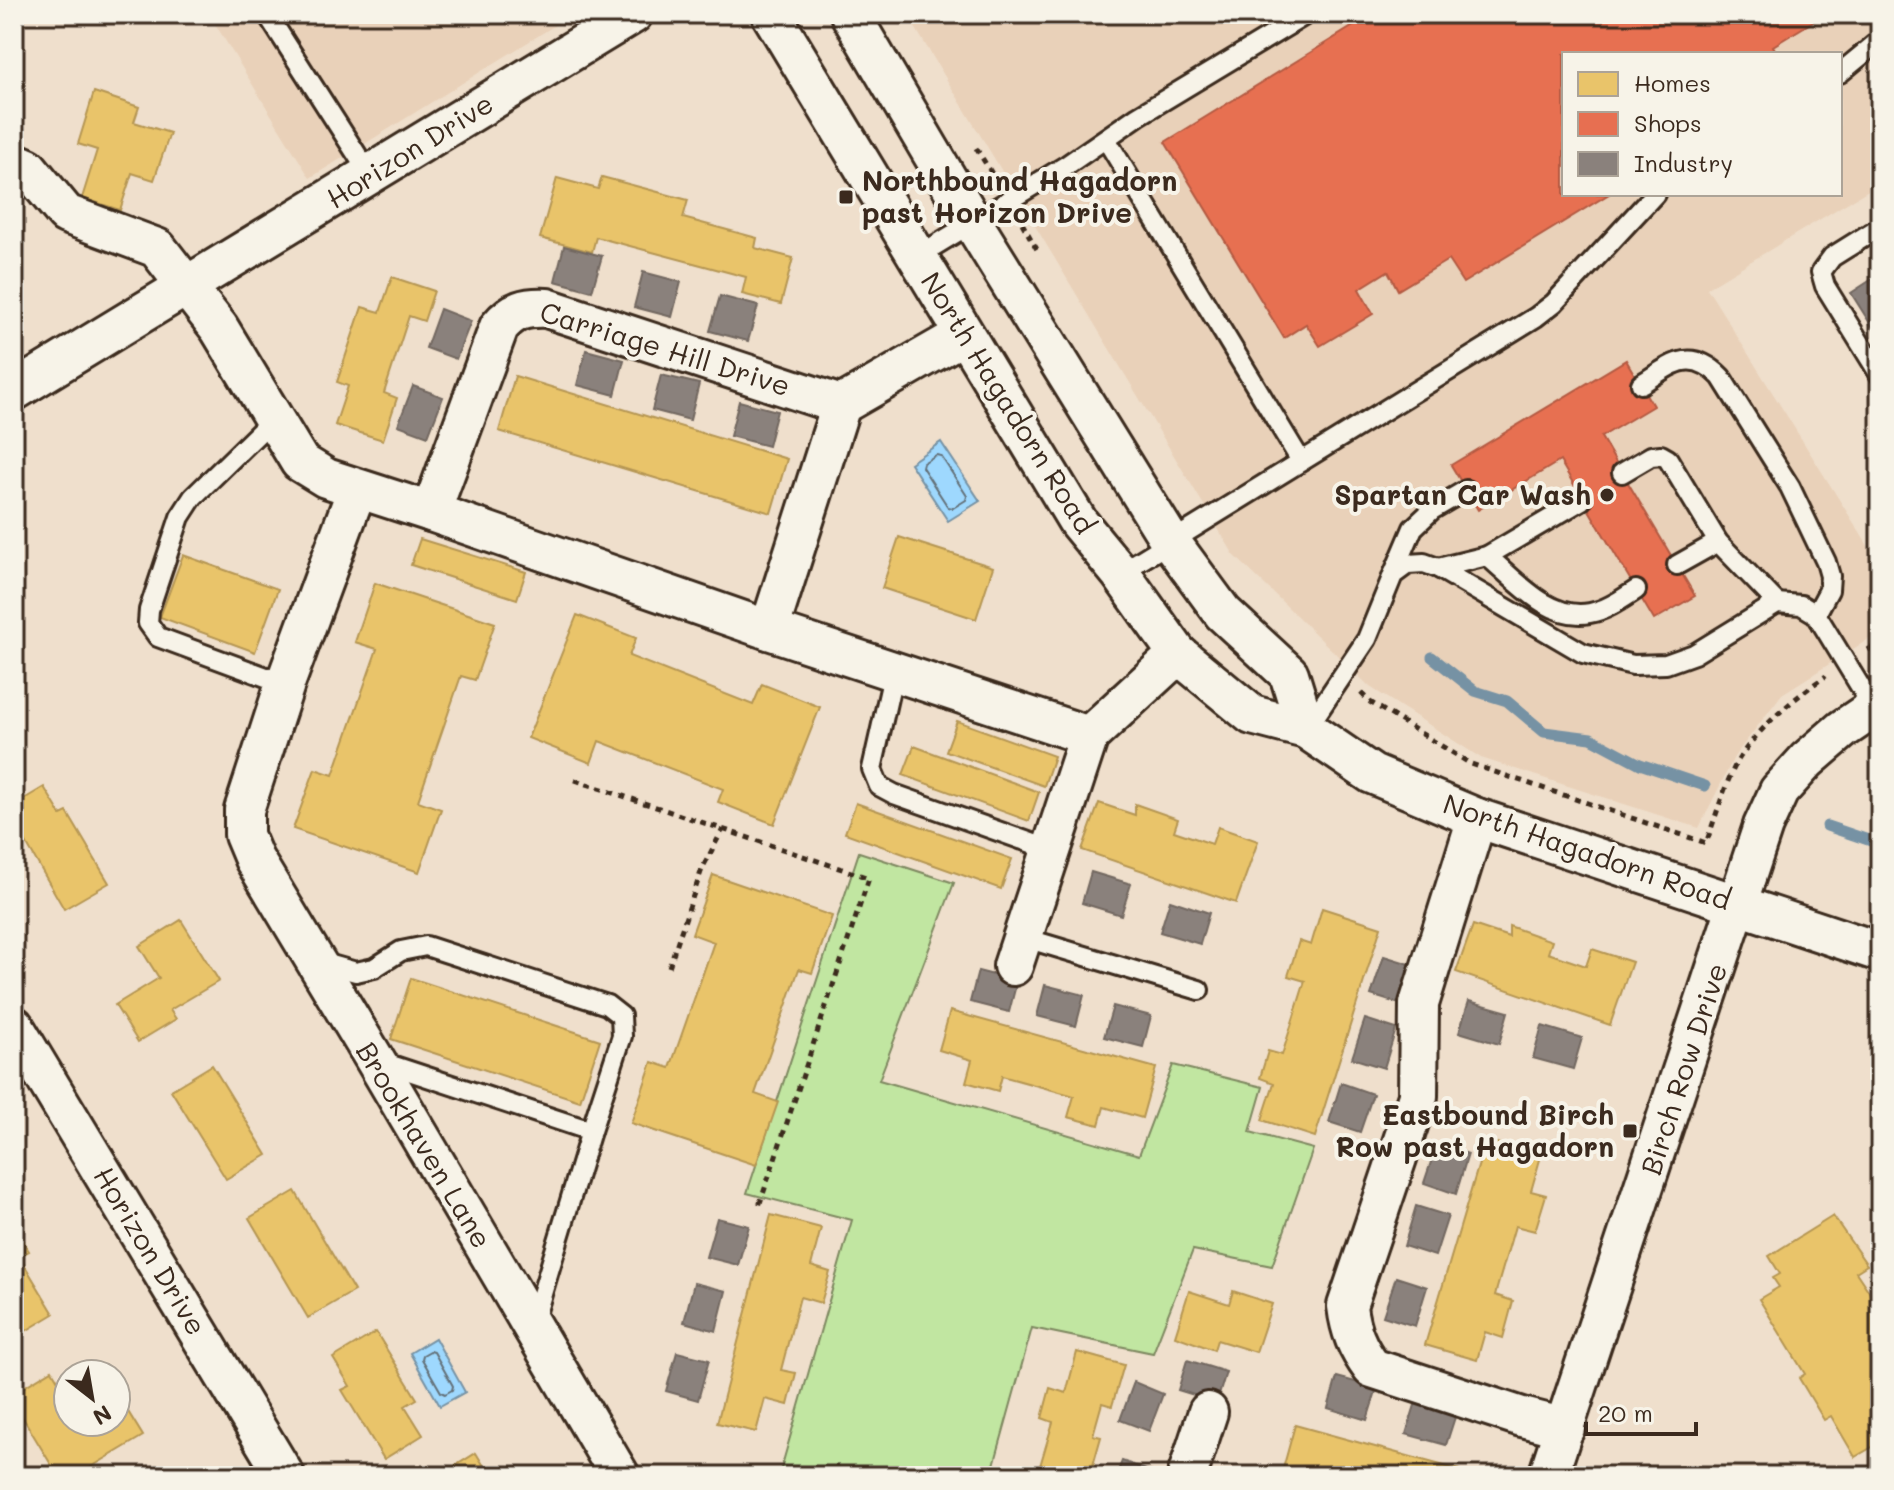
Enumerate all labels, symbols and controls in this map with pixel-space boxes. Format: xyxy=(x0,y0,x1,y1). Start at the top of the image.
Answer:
legend xyxy=(1562,52,1842,196)
text: Homes xyxy=(1634,67,1711,98)
street label: Horizon Drive xyxy=(319,85,500,216)
text: Shops xyxy=(1634,107,1702,138)
text: Industry xyxy=(1634,147,1733,178)
place label: Northbound Hagadorn past Horizon Drive xyxy=(862,162,1177,230)
marker: Northbound Hagadorn past Horizon Drive xyxy=(837,188,855,206)
street label: North Hagadorn Road xyxy=(914,265,1104,540)
street label: Carriage Hill Drive xyxy=(536,293,795,403)
place label: Spartan Car Wash xyxy=(1334,476,1591,512)
marker: Spartan Car Wash xyxy=(1598,486,1616,504)
street label: North Hagadorn Road xyxy=(1439,785,1736,917)
street label: Birch Row Drive xyxy=(1632,958,1734,1179)
street label: Brookhaven Lane xyxy=(349,1035,501,1254)
place label: Eastbound Birch Row past Hagadorn xyxy=(1336,1096,1614,1164)
marker: Eastbound Birch Row past Hagadorn xyxy=(1621,1122,1639,1140)
street label: Horizon Drive xyxy=(87,1160,215,1341)
north arrow xyxy=(52,1358,132,1438)
scale bar xyxy=(1586,1386,1696,1436)
text: 20 m xyxy=(1598,1397,1653,1428)
text: N xyxy=(88,1399,117,1432)

